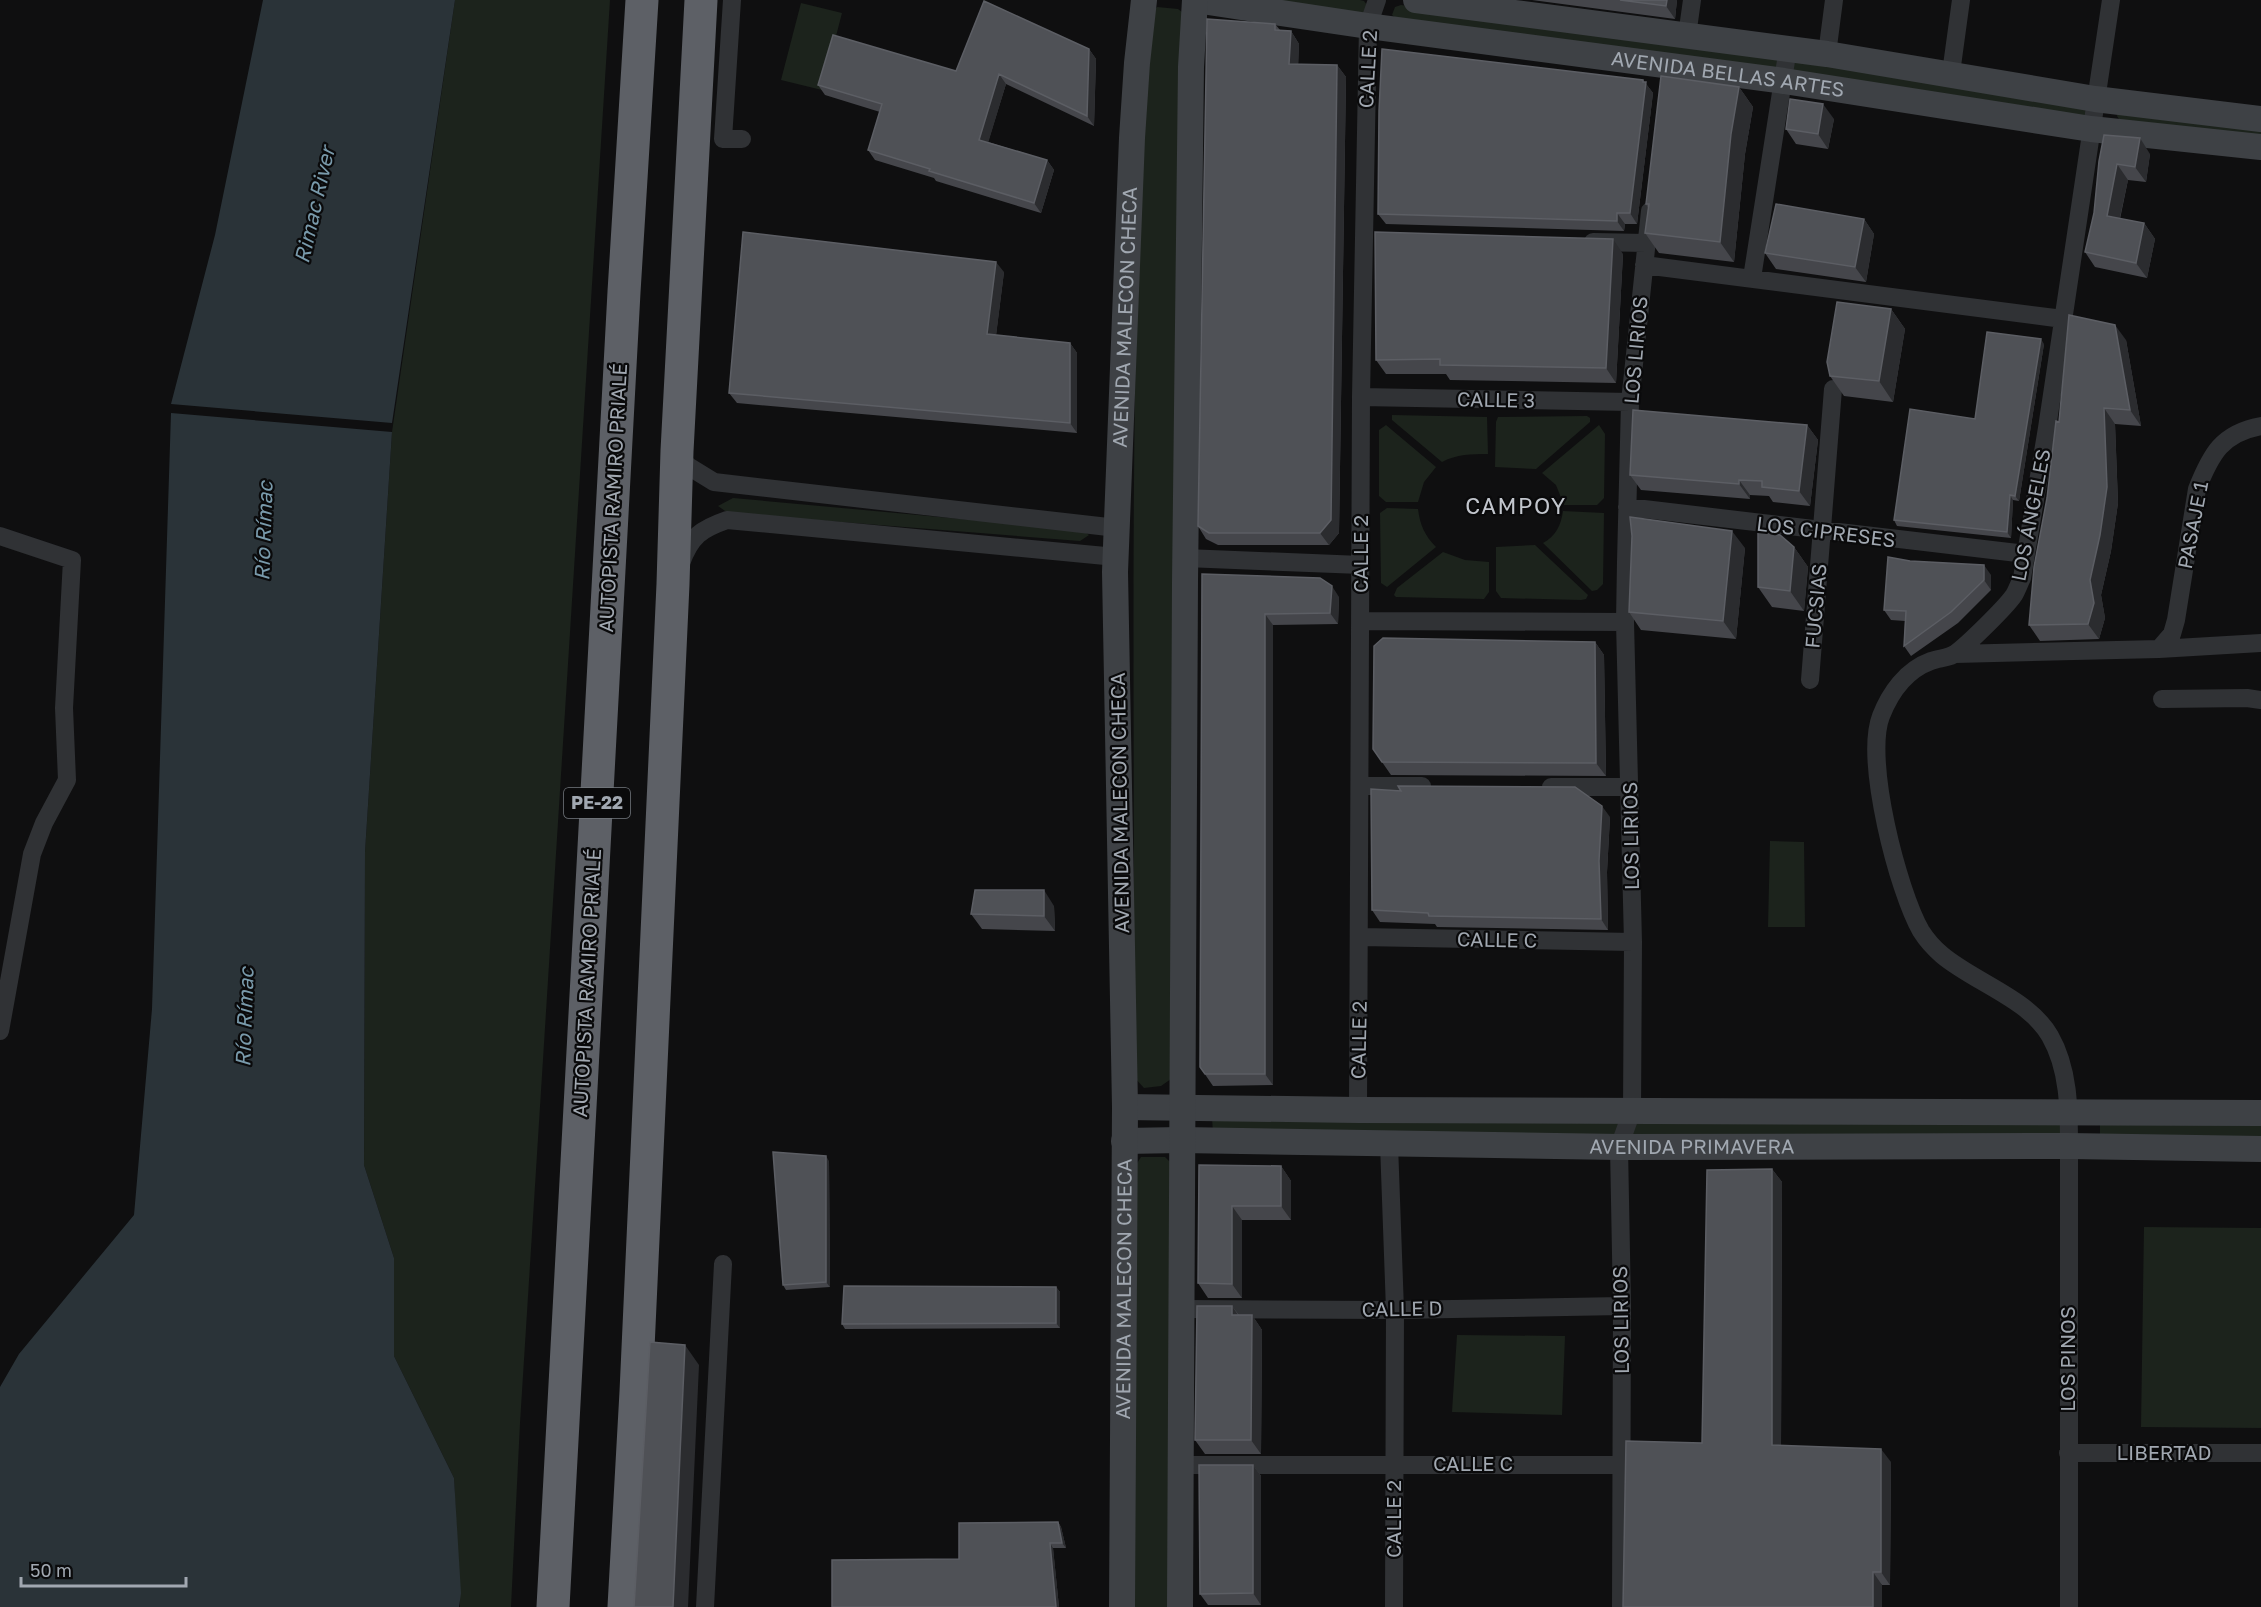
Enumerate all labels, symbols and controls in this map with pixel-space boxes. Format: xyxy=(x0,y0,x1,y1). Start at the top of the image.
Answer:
street label: CALLE 2 xyxy=(1353,29,1381,109)
street label: AVENIDA BELLAS ARTES xyxy=(1610,45,1846,101)
water label: Rimac River xyxy=(288,141,341,266)
street label: AVENIDA MALECON CHECA xyxy=(1107,186,1141,448)
street label: LOS LIRIOS xyxy=(1618,295,1652,405)
street label: AUTOPISTA RAMIRO PRIALÉ xyxy=(593,363,631,633)
street label: CALLE 3 xyxy=(1457,386,1535,412)
street label: LOS ÁNGELES xyxy=(2005,447,2055,583)
water label: Río Rímac xyxy=(248,479,278,581)
street label: PASAJE 1 xyxy=(2172,479,2212,571)
district label: CAMPOY xyxy=(1465,492,1567,519)
street label: LOS CIPRESES xyxy=(1755,511,1897,551)
street label: CALLE 2 xyxy=(1348,515,1372,593)
street label: FUCSIAS xyxy=(1799,562,1831,649)
street label: AVENIDA MALECON CHECA xyxy=(1105,672,1133,934)
street label: LOS LIRIOS xyxy=(1617,782,1643,890)
road number: PE-22 xyxy=(564,788,630,818)
street label: AUTOPISTA RAMIRO PRIALÉ xyxy=(567,848,605,1118)
street label: CALLE C xyxy=(1457,926,1537,952)
water label: Río Rímac xyxy=(229,965,259,1067)
street label: CALLE 2 xyxy=(1345,1001,1371,1079)
street label: AVENIDA PRIMAVERA xyxy=(1589,1134,1795,1158)
street label: AVENIDA MALECON CHECA xyxy=(1110,1158,1136,1420)
street label: LOS LIRIOS xyxy=(1607,1266,1633,1374)
street label: CALLE D xyxy=(1361,1295,1442,1321)
street label: LOS PINOS xyxy=(2055,1306,2079,1412)
street label: LIBERTAD xyxy=(2117,1440,2211,1464)
street label: CALLE C xyxy=(1433,1451,1513,1475)
street label: CALLE 2 xyxy=(1381,1480,1405,1558)
scale bar xyxy=(21,1550,186,1588)
text: 50 m xyxy=(30,1559,72,1581)

